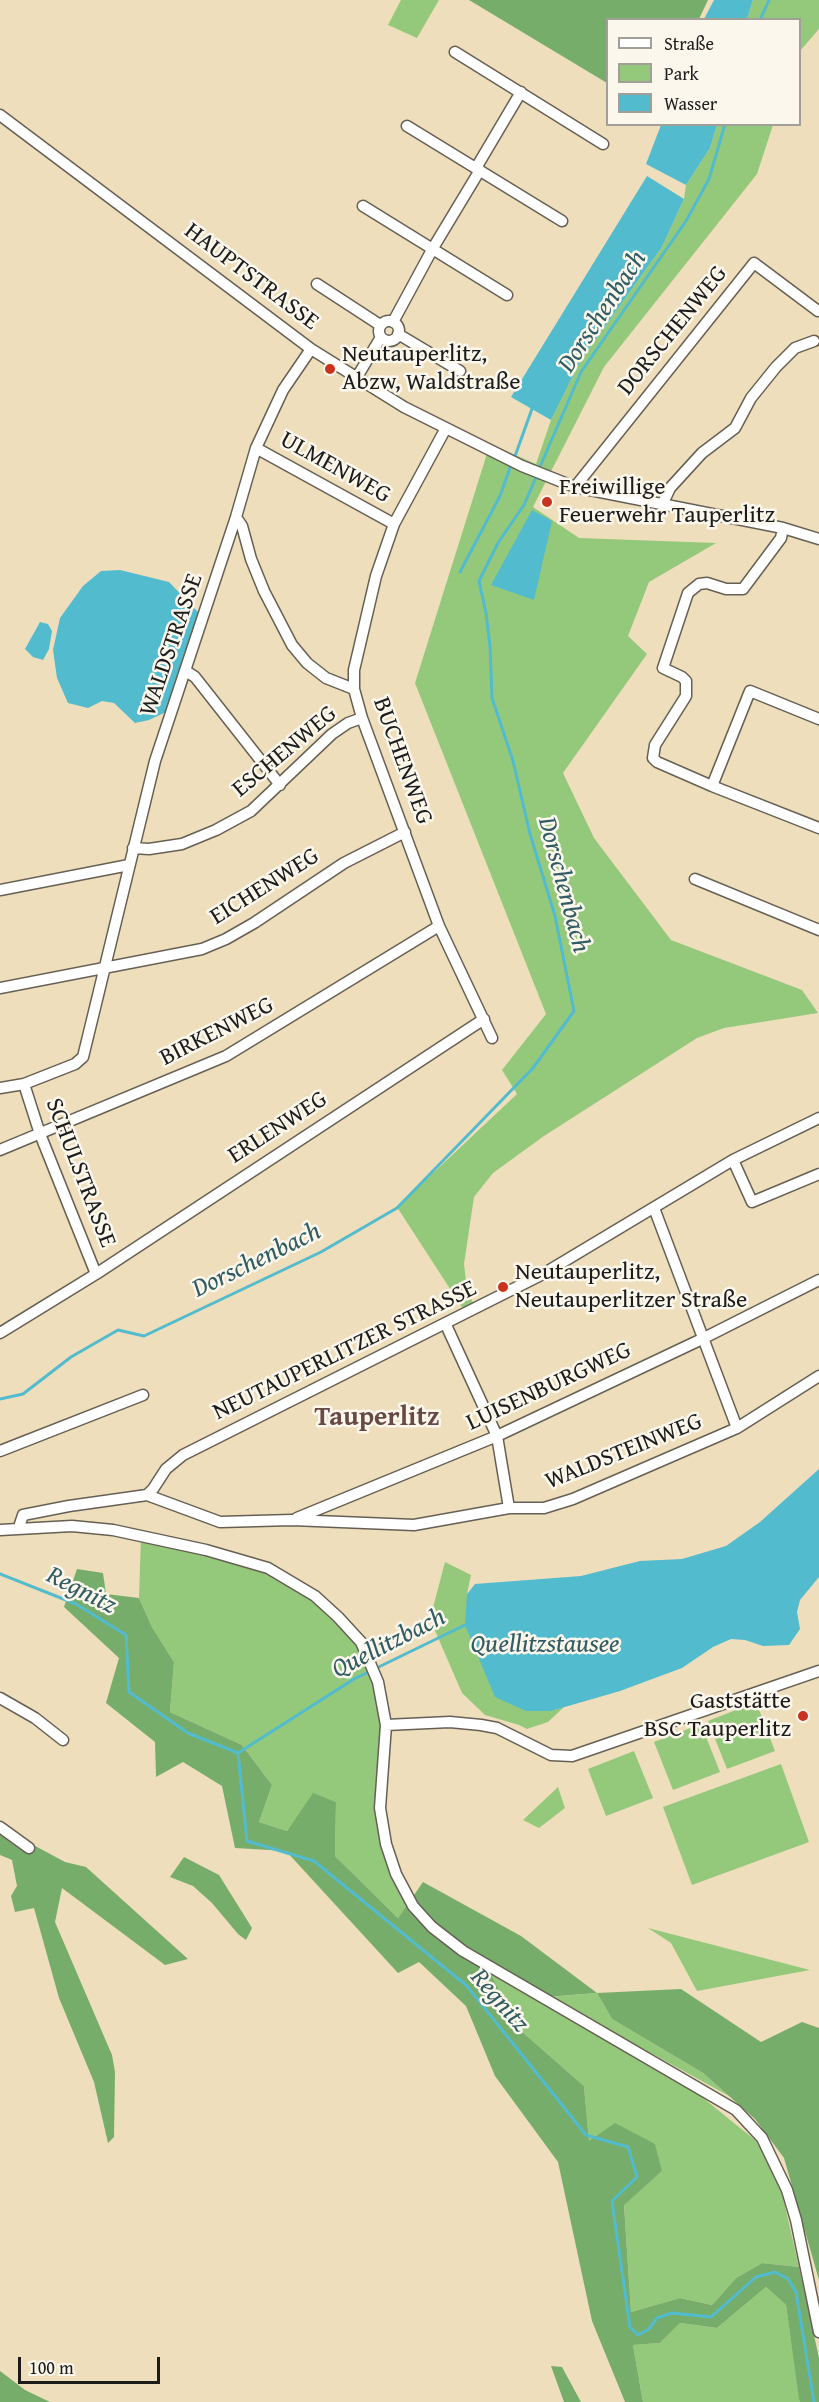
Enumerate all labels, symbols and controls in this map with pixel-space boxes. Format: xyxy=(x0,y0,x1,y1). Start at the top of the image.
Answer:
legend xyxy=(606,18,801,126)
text: Straße xyxy=(664,30,714,57)
text: Park xyxy=(664,60,699,87)
text: Wasser xyxy=(664,90,717,117)
street label: HAUPTSTRASSE xyxy=(178,217,324,337)
water label: Dorschenbach xyxy=(552,245,654,379)
street label: DORSCHENWEG xyxy=(612,260,734,402)
place label: Neutauperlitz, Abzw, Waldstraße xyxy=(342,341,521,397)
marker: Neutauperlitz, Abzw, Waldstraße xyxy=(323,362,337,376)
street label: ULMENWEG xyxy=(275,426,395,510)
place label: Freiwillige Feuerwehr Tauperlitz xyxy=(559,474,775,530)
marker: Freiwillige Feuerwehr Tauperlitz xyxy=(540,495,554,509)
street label: WALDSTRASSE xyxy=(134,570,210,720)
street label: BUCHENWEG xyxy=(366,694,438,828)
street label: ESCHENWEG xyxy=(227,700,343,804)
water label: Dorschenbach xyxy=(530,814,596,956)
street label: EICHENWEG xyxy=(205,842,325,932)
street label: BIRKENWEG xyxy=(155,991,279,1073)
street label: ERLENWEG xyxy=(223,1085,333,1171)
street label: SCHULSTRASSE xyxy=(38,1094,122,1252)
water label: Dorschenbach xyxy=(188,1216,326,1306)
place label: Neutauperlitz, Neutauperlitzer Straße xyxy=(515,1259,747,1315)
street label: NEUTAUPERLITZER STRASSE xyxy=(209,1275,481,1427)
marker: Neutauperlitz, Neutauperlitzer Straße xyxy=(496,1280,510,1294)
street label: LUISENBURGWEG xyxy=(462,1336,636,1438)
district label: Tauperlitz xyxy=(314,1402,440,1434)
street label: WALDSTEINWEG xyxy=(541,1407,707,1497)
water label: Regnitz xyxy=(41,1560,121,1622)
water label: Quellitzbach xyxy=(327,1602,451,1686)
water label: Quellitzstausee xyxy=(470,1629,620,1661)
place label: Gaststätte BSC Tauperlitz xyxy=(644,1688,791,1744)
marker: Gaststätte BSC Tauperlitz xyxy=(796,1709,810,1723)
water label: Regnitz xyxy=(463,1963,535,2039)
scale bar xyxy=(21,2345,164,2383)
text: 100 m xyxy=(29,2354,74,2381)

